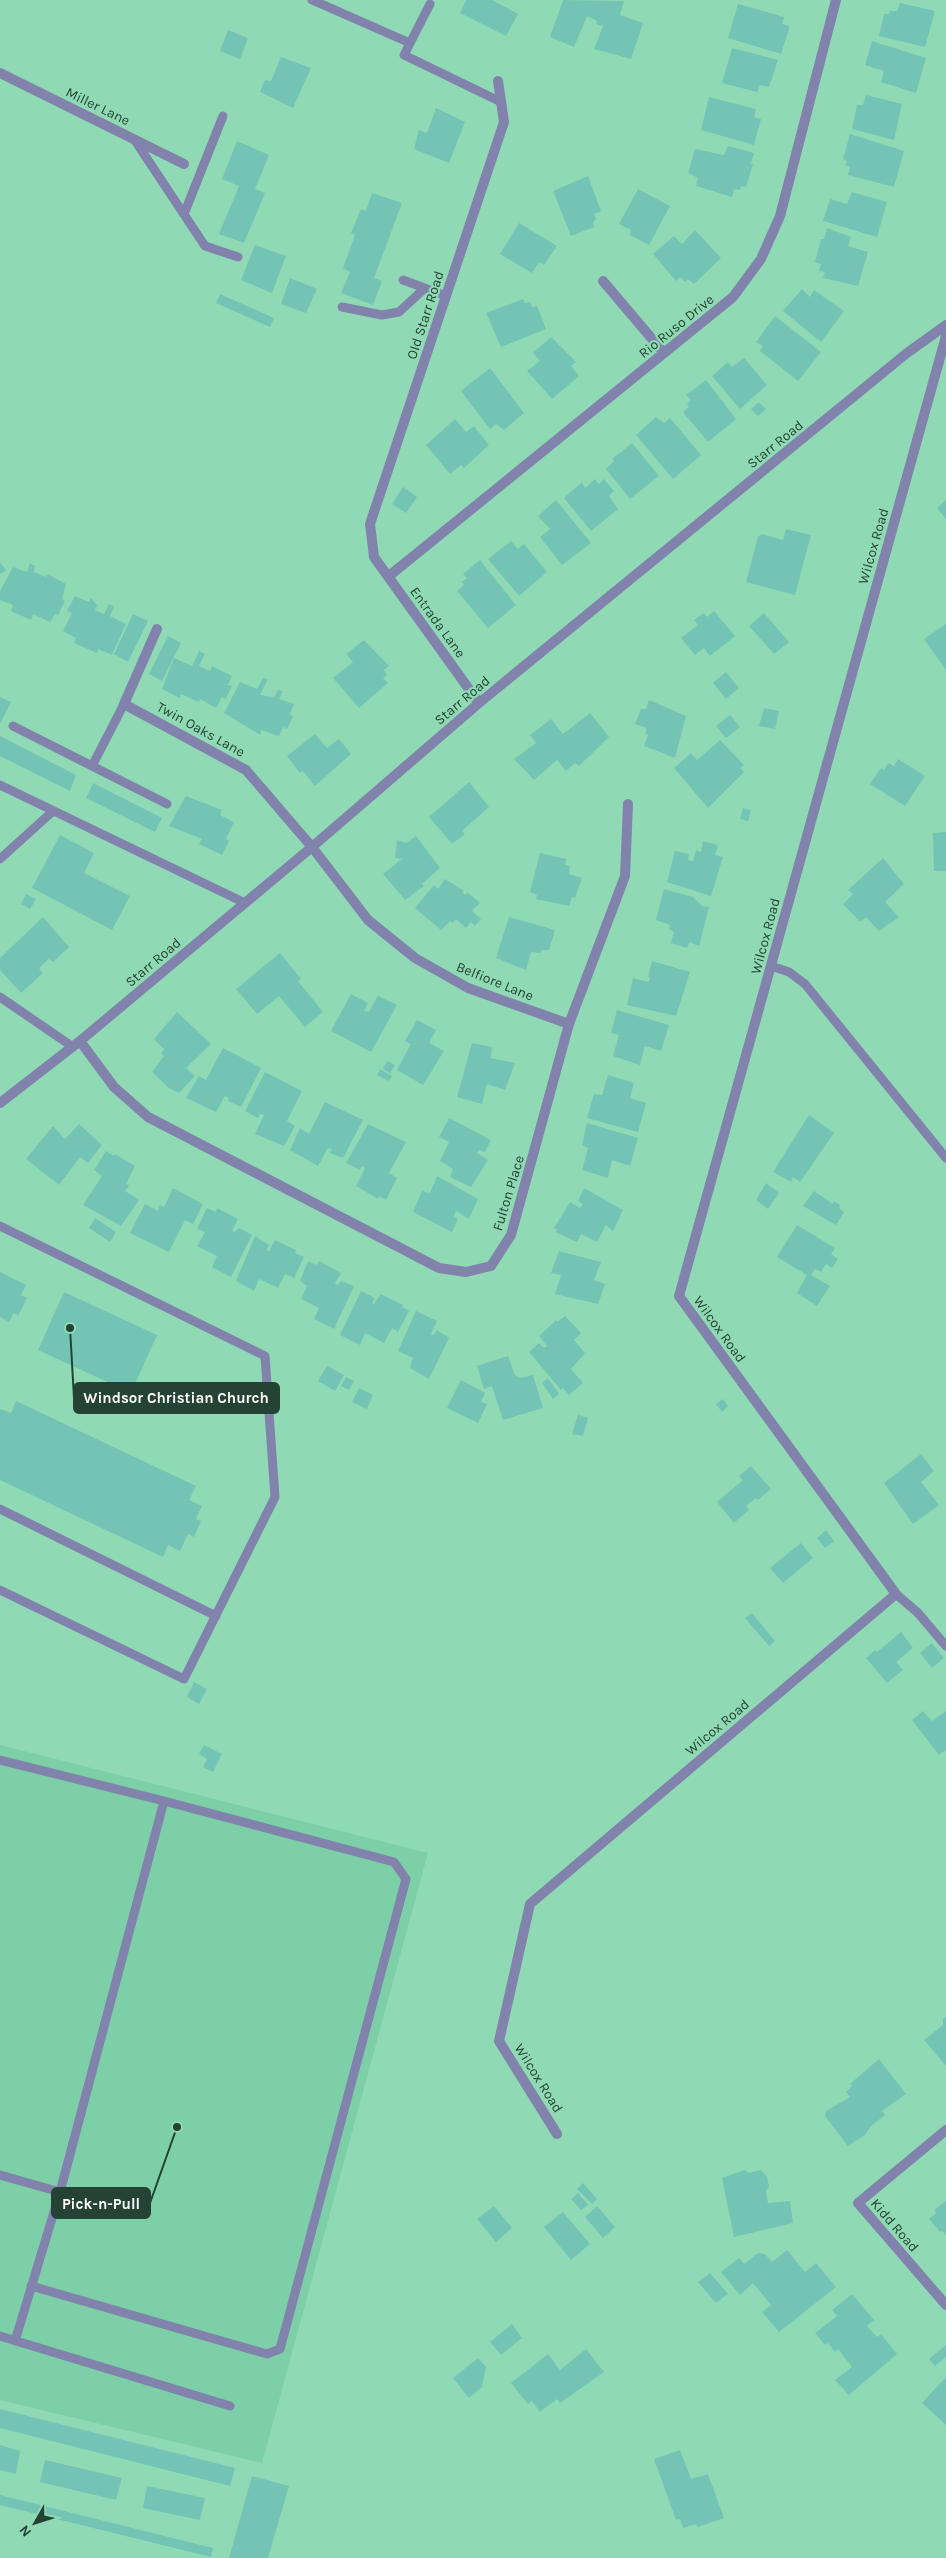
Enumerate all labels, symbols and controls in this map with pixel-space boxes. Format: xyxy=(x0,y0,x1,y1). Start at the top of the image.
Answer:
street label: Miller Lane xyxy=(63,84,133,129)
street label: Old Starr Road xyxy=(403,269,448,361)
street label: Rio Ruso Drive xyxy=(635,291,717,362)
street label: Starr Road xyxy=(744,417,807,472)
street label: Wilcox Road xyxy=(855,506,892,586)
street label: Entrada Lane xyxy=(406,583,469,661)
street label: Starr Road xyxy=(431,672,493,728)
street label: Twin Oaks Lane xyxy=(154,698,248,761)
street label: Wilcox Road xyxy=(747,896,784,976)
street label: Starr Road xyxy=(122,934,184,990)
street label: Belfiore Lane xyxy=(454,958,536,1005)
street label: Fulton Place xyxy=(489,1153,528,1233)
street label: Wilcox Road xyxy=(690,1293,749,1366)
callout: Windsor Christian Church xyxy=(74,1383,279,1413)
text: Windsor Christian Church xyxy=(83,1389,269,1407)
street label: Wilcox Road xyxy=(682,1696,753,1759)
street label: Wilcox Road xyxy=(511,2041,567,2116)
callout: Pick-n-Pull xyxy=(52,2188,150,2218)
text: Pick-n-Pull xyxy=(62,2195,140,2213)
street label: Kidd Road xyxy=(867,2195,922,2255)
north arrow xyxy=(10,2498,60,2548)
text: N xyxy=(16,2522,35,2540)

